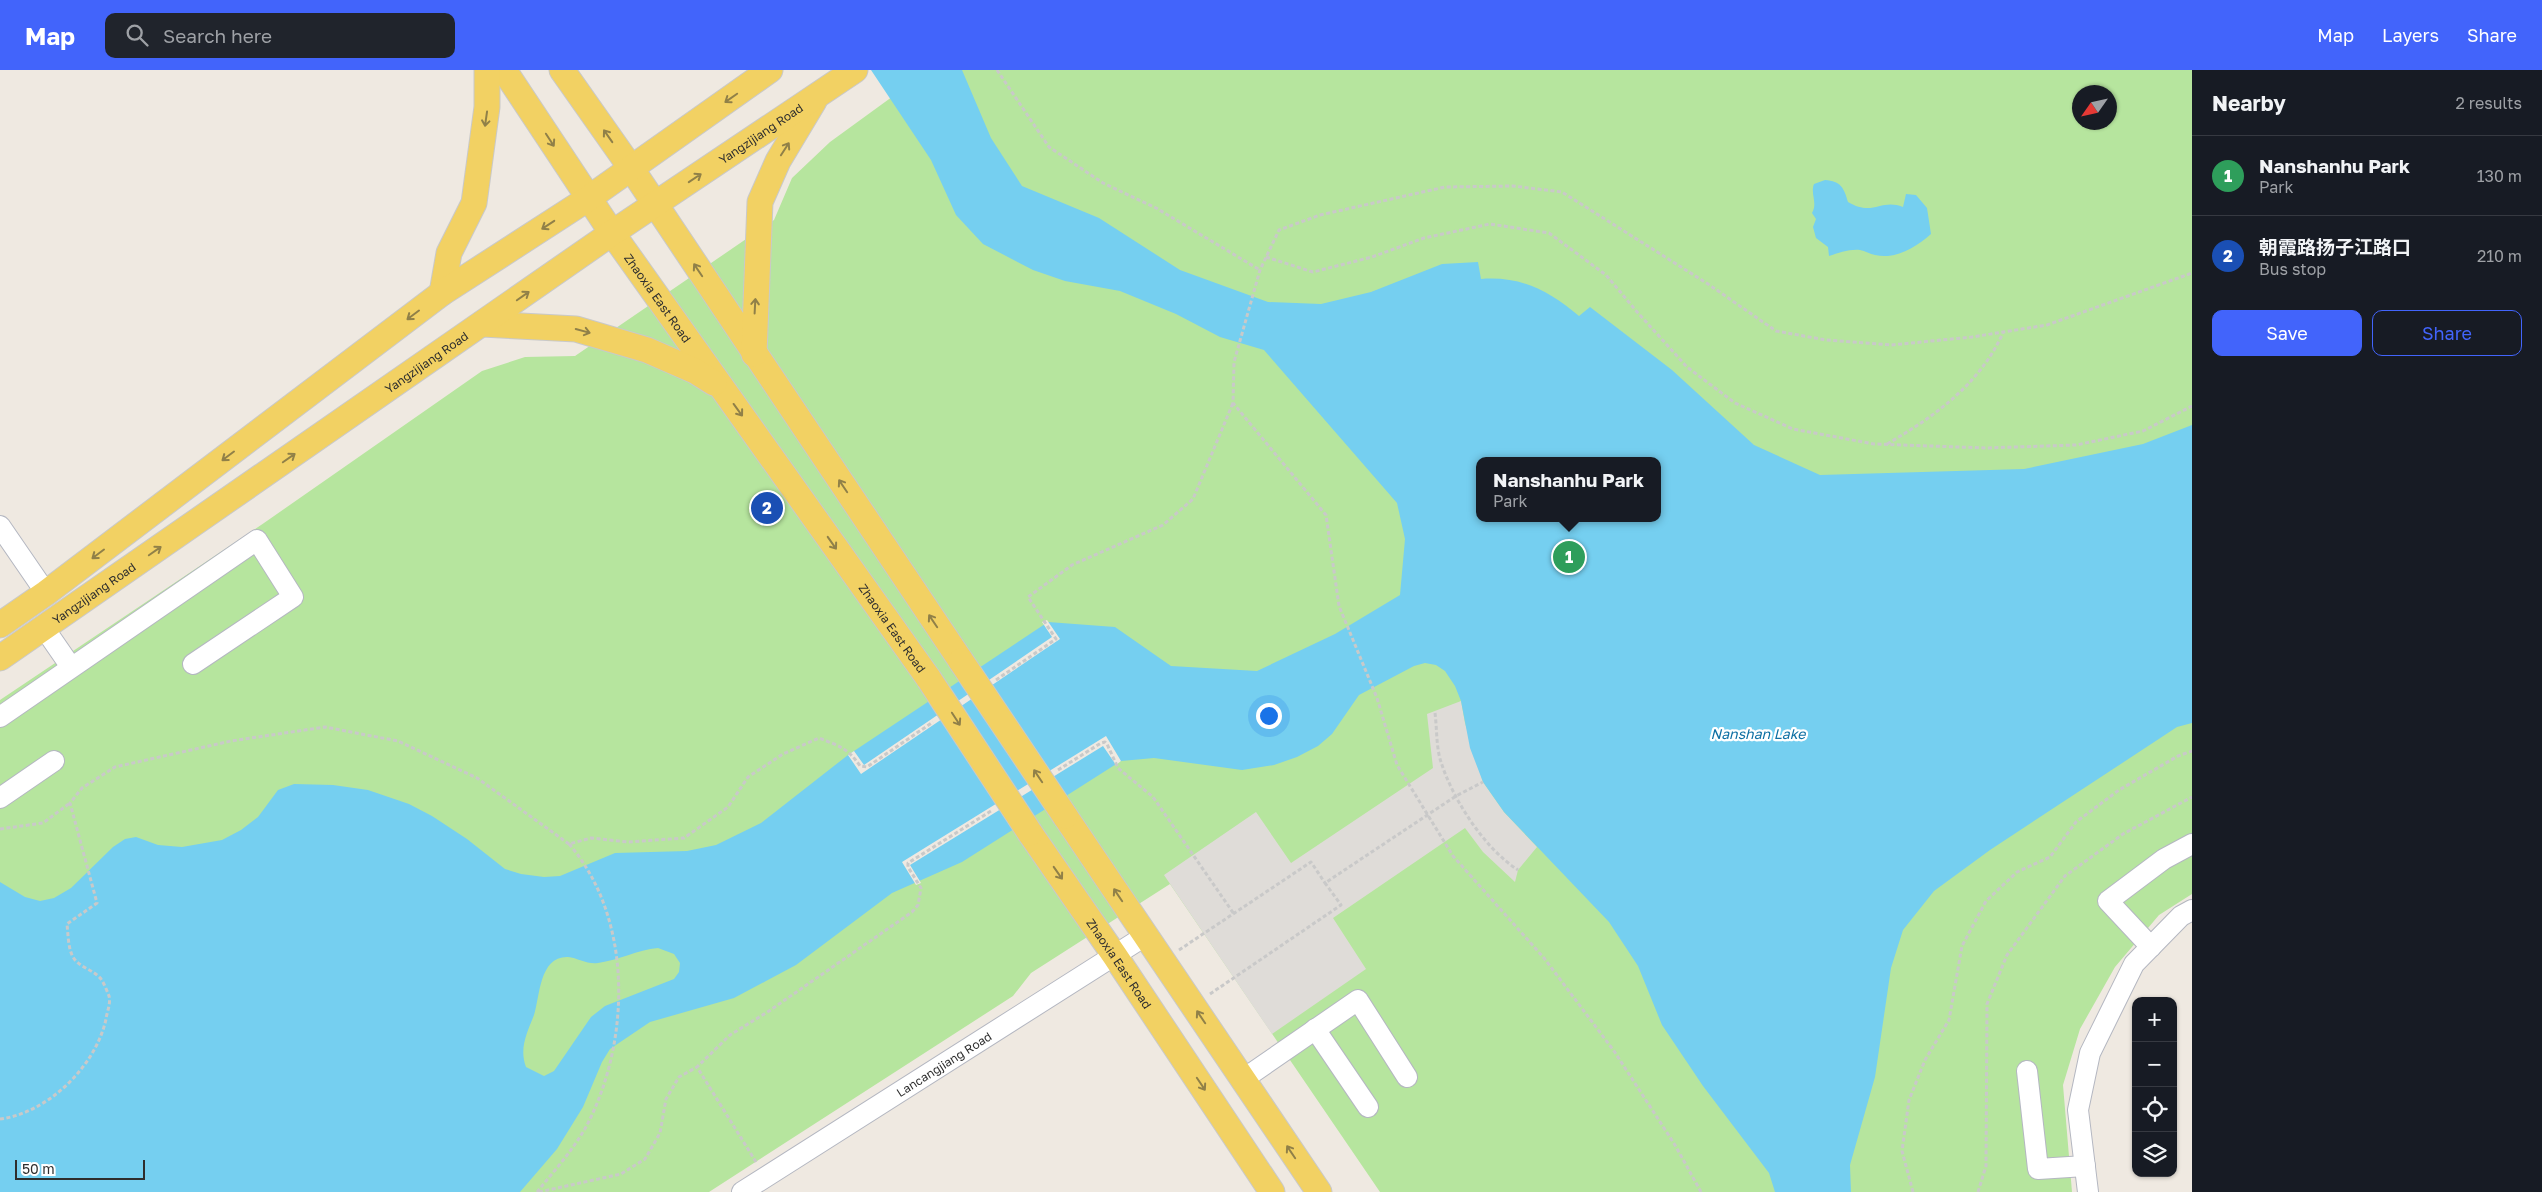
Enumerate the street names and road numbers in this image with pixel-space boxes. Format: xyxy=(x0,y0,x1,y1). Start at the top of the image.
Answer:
street label: Yangzijiang Road xyxy=(716,100,805,167)
street label: Zhaoxia East Road xyxy=(621,250,695,345)
street label: Yangzijiang Road xyxy=(382,328,471,396)
street label: Yangzijiang Road xyxy=(49,559,138,627)
street label: Zhaoxia East Road xyxy=(856,581,929,675)
street label: Zhaoxia East Road xyxy=(1084,915,1155,1011)
street label: Lancangjiang Road xyxy=(893,1028,994,1100)

